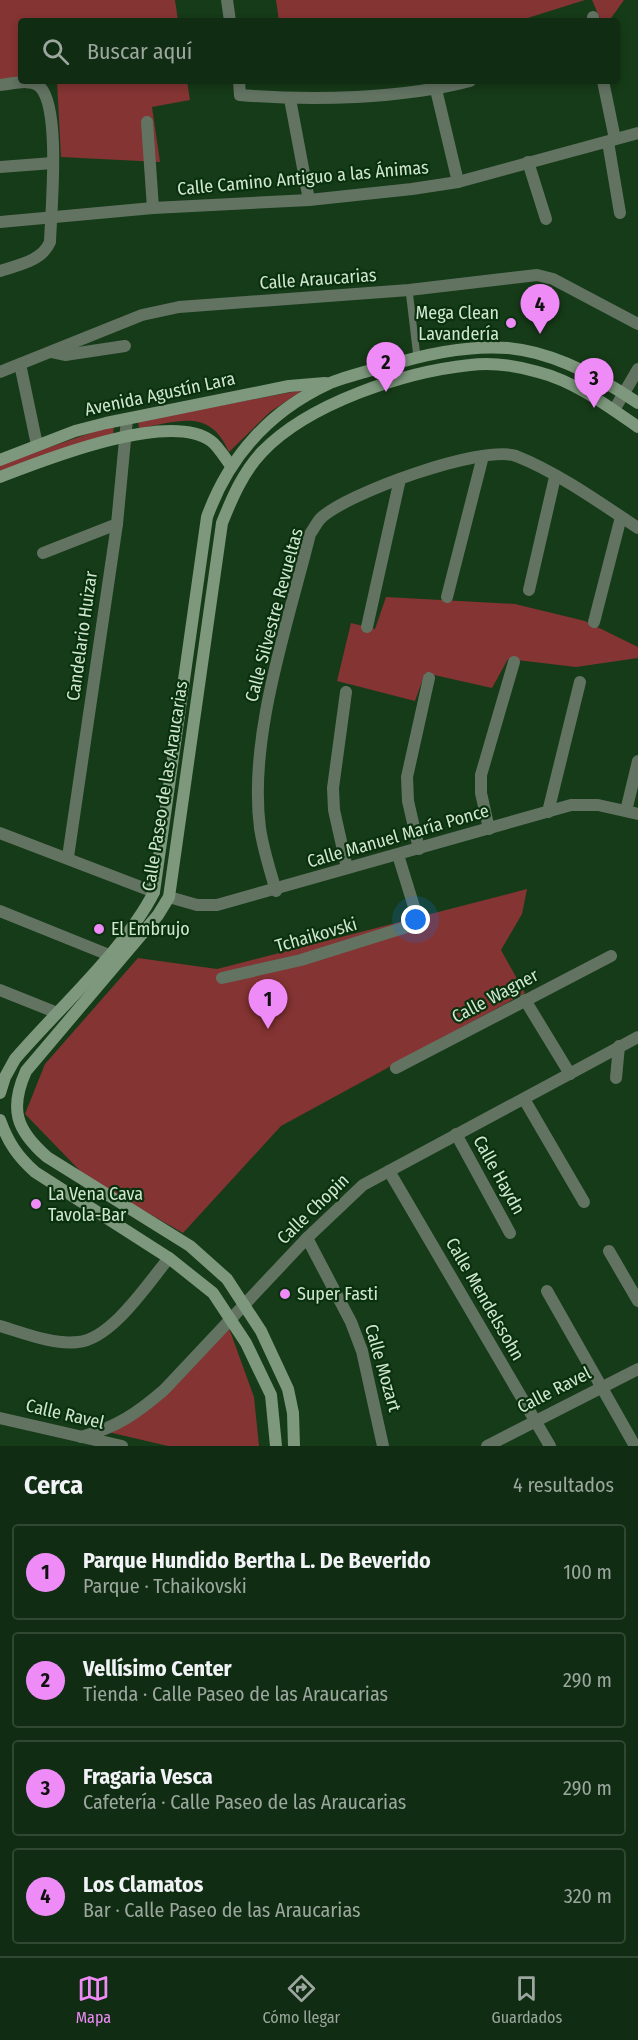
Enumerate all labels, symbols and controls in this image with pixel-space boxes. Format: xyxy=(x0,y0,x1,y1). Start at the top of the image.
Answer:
search box xyxy=(18,18,620,84)
icon: search xyxy=(39,35,72,68)
text: Buscar aquí xyxy=(87,38,192,65)
street label: Calle Camino Antiguo a las Ánimas xyxy=(176,155,430,200)
street label: Calle Araucarias xyxy=(259,264,377,294)
pin: 4 xyxy=(520,284,560,334)
place label: Mega Clean Lavandería xyxy=(415,302,499,345)
marker: Mega Clean Lavandería xyxy=(504,316,518,330)
pin: 2 xyxy=(366,342,406,392)
pin: 3 xyxy=(574,358,614,408)
street label: Avenida Agustín Lara xyxy=(83,367,237,421)
street label: Calle Silvestre Revueltas xyxy=(240,525,308,704)
street label: Candelario Huizar xyxy=(62,569,102,702)
street label: Calle Paseo de las Araucarias xyxy=(138,679,193,893)
street label: Calle Manuel María Ponce xyxy=(305,799,492,872)
your location xyxy=(401,905,430,934)
street label: Tchaikovski xyxy=(273,913,359,957)
place label: El Embrujo xyxy=(111,918,190,940)
marker: El Embrujo xyxy=(92,922,106,936)
street label: Calle Wagner xyxy=(448,964,543,1028)
pin: 1 xyxy=(248,980,288,1029)
street label: Calle Haydn xyxy=(468,1132,530,1218)
street label: Calle Chopin xyxy=(272,1169,354,1249)
place label: La Vena Cava Tavola-Bar xyxy=(48,1183,143,1226)
marker: La Vena Cava Tavola-Bar xyxy=(29,1197,43,1211)
street label: Calle Mendelssohn xyxy=(441,1234,529,1364)
place label: Super Fasti xyxy=(297,1283,378,1305)
marker: Super Fasti xyxy=(278,1287,292,1301)
street label: Calle Mozart xyxy=(360,1322,406,1414)
street label: Calle Ravel xyxy=(513,1362,595,1418)
street label: Calle Ravel xyxy=(24,1394,107,1434)
text: Cerca xyxy=(24,1470,83,1501)
text: 4 resultados xyxy=(513,1473,614,1497)
text: Parque Hundido Bertha L. De Beverido xyxy=(83,1547,431,1574)
text: 1 xyxy=(41,1560,50,1584)
text: 100 m xyxy=(563,1560,612,1584)
text: Parque · Tchaikovski xyxy=(83,1574,247,1598)
text: Vellísimo Center xyxy=(83,1655,232,1682)
text: 2 xyxy=(41,1668,50,1692)
text: 290 m xyxy=(563,1668,612,1692)
text: Tienda · Calle Paseo de las Araucarias xyxy=(83,1682,388,1706)
text: Fragaria Vesca xyxy=(83,1763,213,1790)
text: 3 xyxy=(41,1776,50,1800)
text: 290 m xyxy=(563,1776,612,1800)
text: Cafetería · Calle Paseo de las Araucarias xyxy=(83,1790,406,1814)
text: Los Clamatos xyxy=(83,1871,203,1898)
text: 4 xyxy=(40,1884,51,1908)
text: 320 m xyxy=(564,1884,612,1908)
text: Bar · Calle Paseo de las Araucarias xyxy=(83,1898,361,1922)
tab: Mapa xyxy=(76,1972,111,2027)
tab: Cómo llegar xyxy=(263,1972,340,2027)
tab: Guardados xyxy=(492,1972,562,2027)

